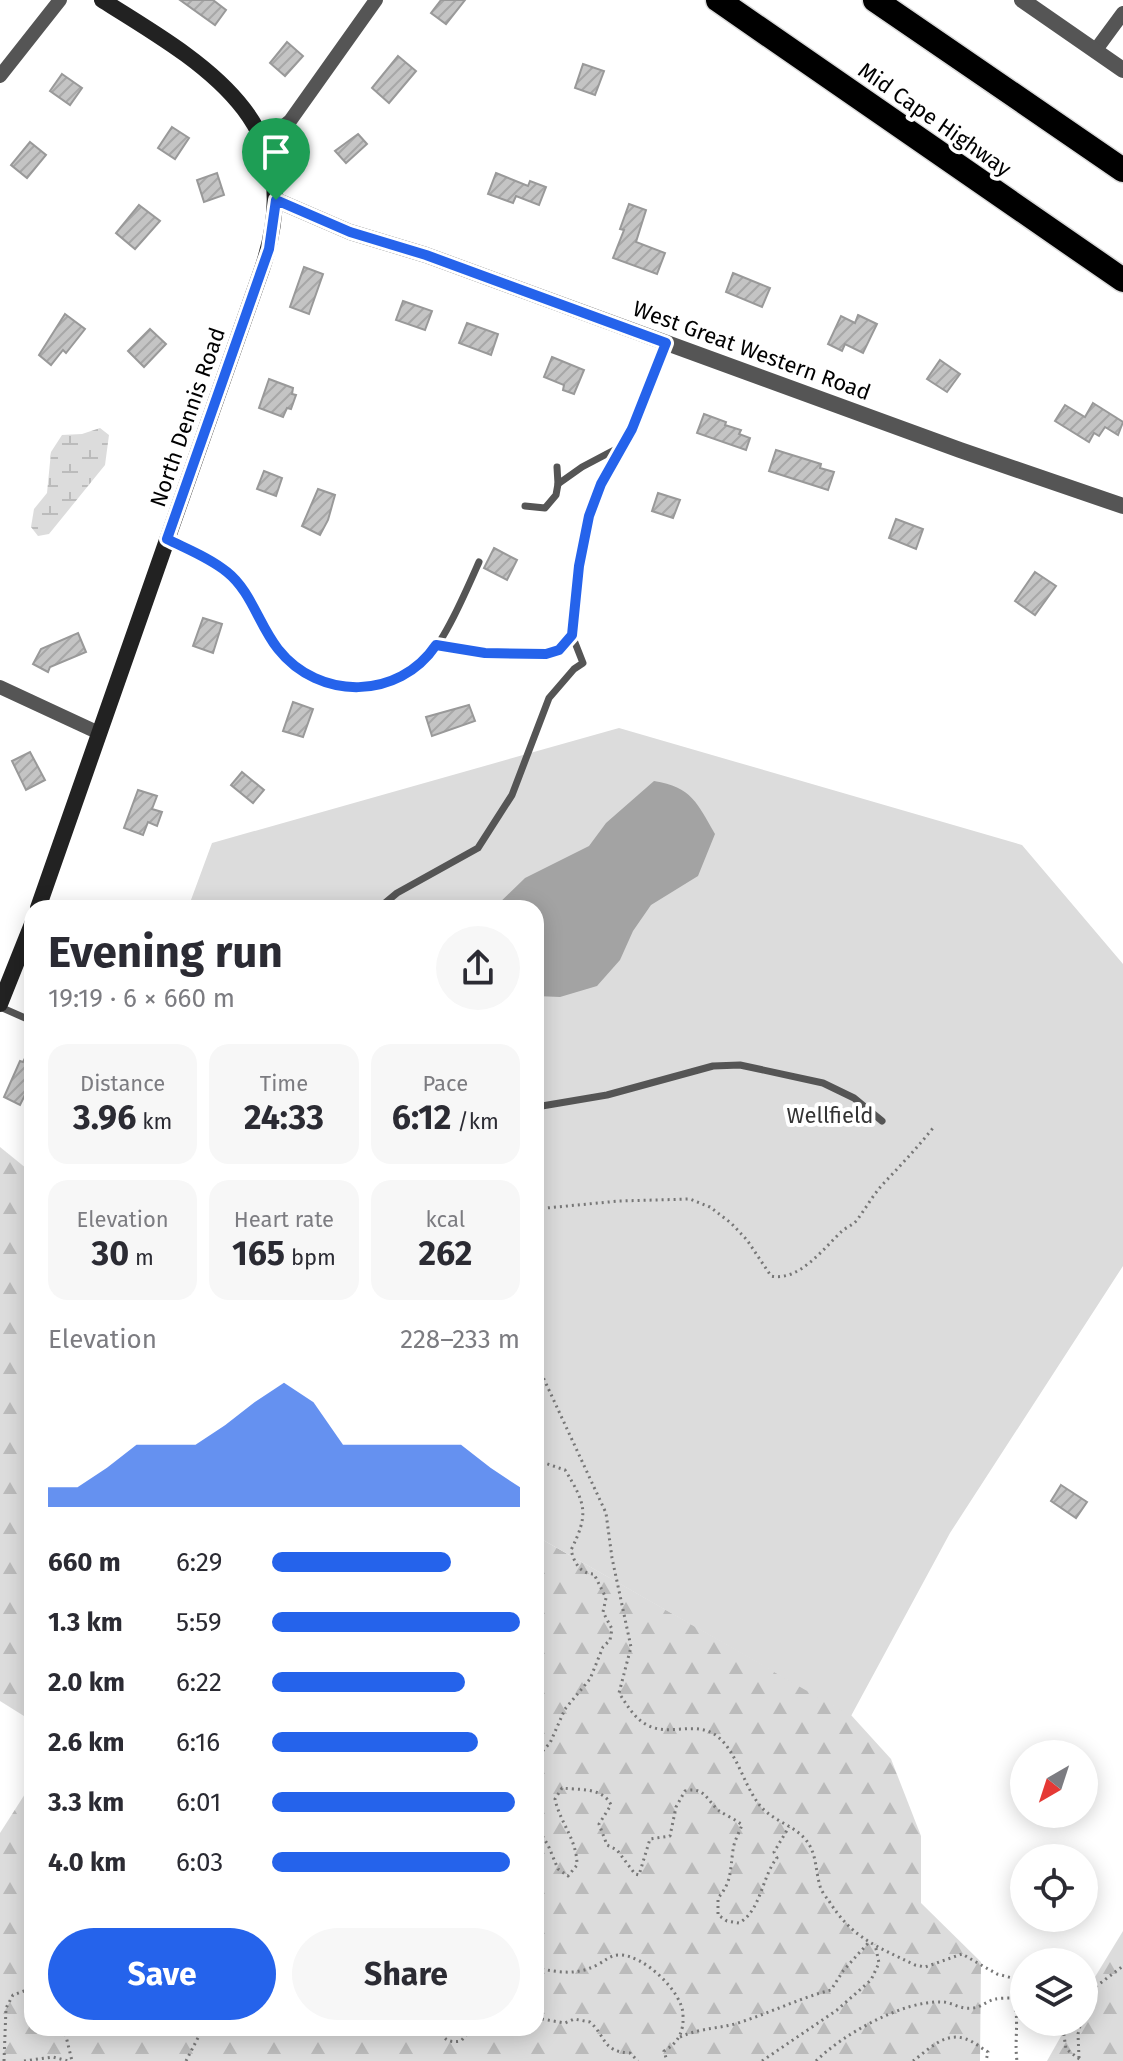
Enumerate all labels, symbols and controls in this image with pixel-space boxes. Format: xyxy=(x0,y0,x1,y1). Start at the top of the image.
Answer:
street label: Mid Cape Highway xyxy=(853,57,1017,182)
pin xyxy=(242,118,310,200)
icon: arrive xyxy=(254,130,298,174)
street label: West Great Western Road xyxy=(629,295,874,406)
street label: North Dennis Road xyxy=(144,324,231,510)
text: Evening run xyxy=(48,926,283,979)
button: share xyxy=(436,926,520,1010)
text: 19:19 · 6 × 660 m xyxy=(48,983,235,1014)
text: Distance xyxy=(80,1070,165,1097)
text: Time xyxy=(260,1070,308,1097)
text: Pace xyxy=(423,1070,468,1097)
text: 3.96 xyxy=(73,1097,136,1138)
text: 24:33 xyxy=(244,1097,324,1138)
text: 6:12 xyxy=(392,1097,451,1138)
park label: Wellfield xyxy=(787,1102,873,1129)
text: km xyxy=(136,1108,172,1135)
text: /km xyxy=(451,1108,499,1135)
text: Elevation xyxy=(77,1206,169,1233)
text: Heart rate xyxy=(234,1206,334,1233)
text: kcal xyxy=(426,1206,465,1233)
text: 30 xyxy=(92,1233,129,1274)
text: 165 xyxy=(232,1233,285,1274)
text: 262 xyxy=(418,1233,472,1274)
text: m xyxy=(129,1244,154,1271)
text: bpm xyxy=(285,1244,336,1271)
text: Elevation xyxy=(48,1324,157,1355)
text: 228–233 m xyxy=(400,1324,520,1355)
text: 660 m xyxy=(48,1547,121,1578)
text: 6:29 xyxy=(176,1547,222,1578)
text: 1.3 km xyxy=(48,1607,123,1638)
text: 5:59 xyxy=(176,1607,222,1638)
text: 2.0 km xyxy=(48,1667,125,1698)
text: 6:22 xyxy=(176,1667,222,1698)
text: 2.6 km xyxy=(48,1727,125,1758)
text: 6:16 xyxy=(176,1727,220,1758)
north arrow xyxy=(1010,1740,1098,1828)
map controls xyxy=(1010,1740,1098,2036)
text: 3.3 km xyxy=(48,1787,124,1818)
text: 6:01 xyxy=(176,1787,221,1818)
button: locate xyxy=(1010,1844,1098,1932)
text: 4.0 km xyxy=(48,1847,126,1878)
text: 6:03 xyxy=(176,1847,223,1878)
button: Save xyxy=(48,1928,276,2020)
button: Share xyxy=(292,1928,520,2020)
button: layers xyxy=(1010,1948,1098,2036)

